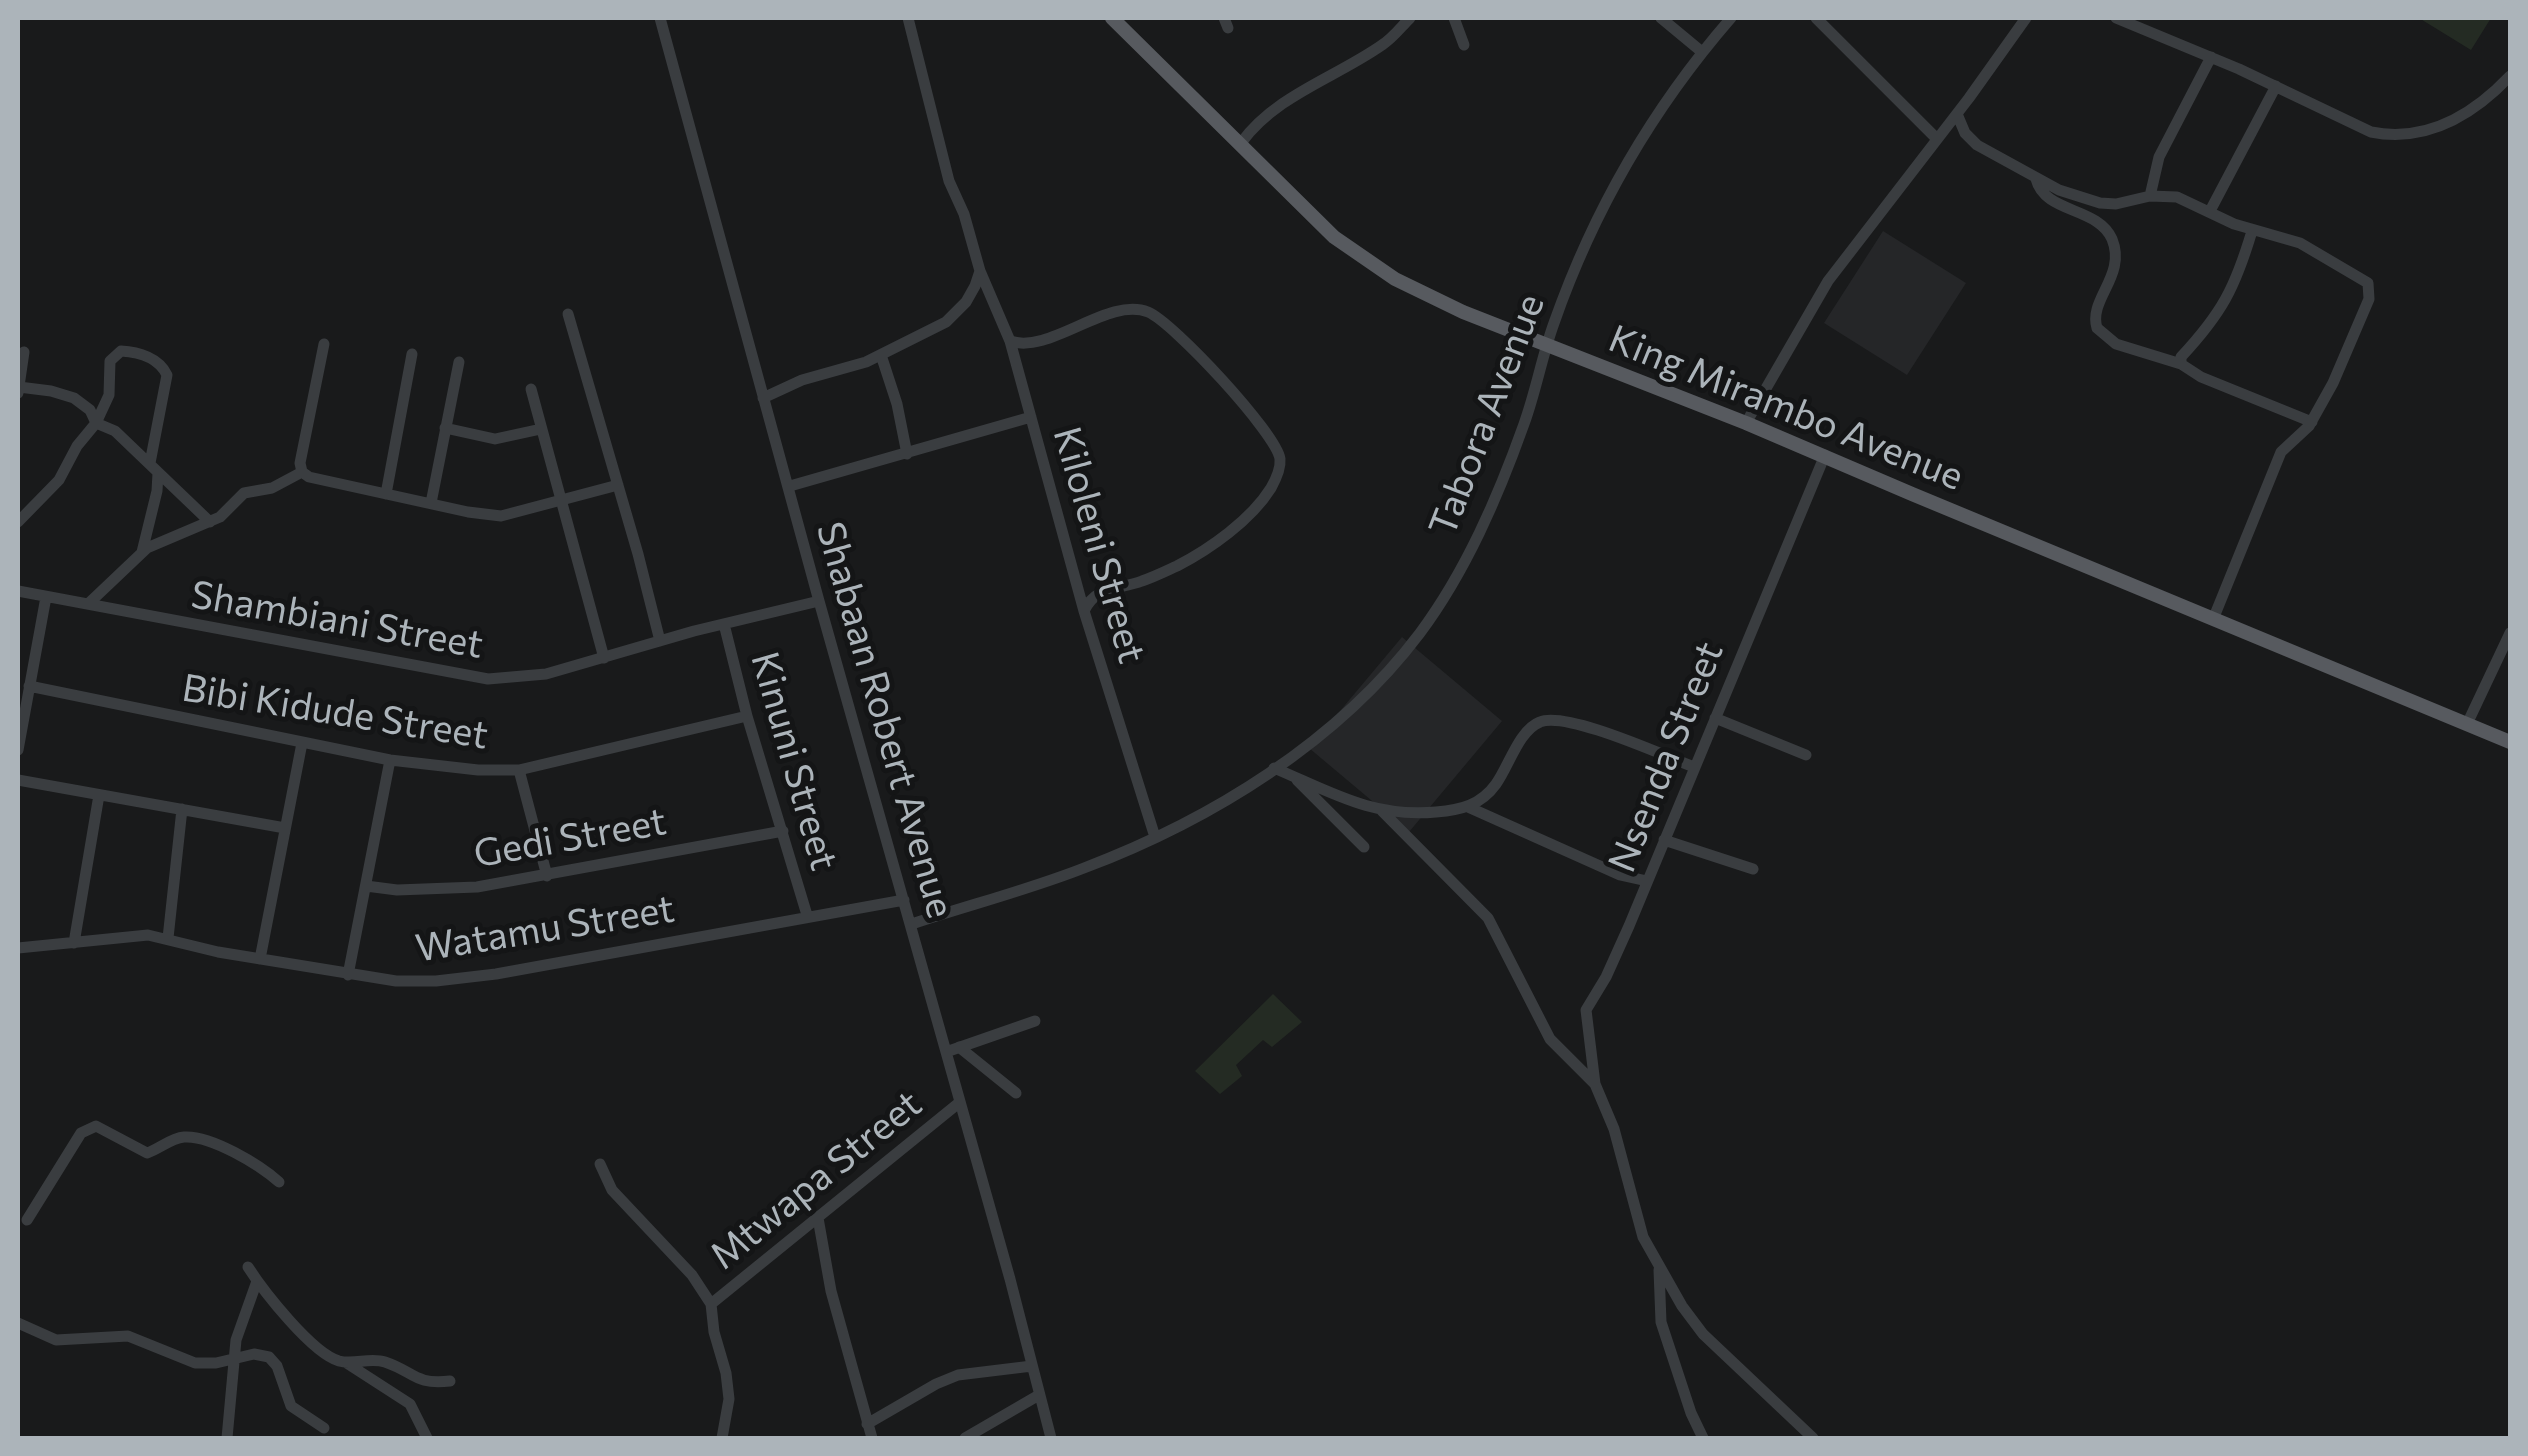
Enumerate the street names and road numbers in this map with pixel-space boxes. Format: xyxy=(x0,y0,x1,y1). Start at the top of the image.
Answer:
street label: Tabora Avenue xyxy=(1420,288,1554,542)
street label: King Mirambo Avenue xyxy=(1602,316,1970,500)
street label: Kiloleni Street xyxy=(1044,422,1154,668)
street label: Shabaan Robert Avenue xyxy=(807,517,963,923)
street label: Shambiani Street xyxy=(188,572,486,668)
street label: Nsenda Street xyxy=(1599,635,1733,879)
street label: Kinuni Street xyxy=(741,647,847,875)
street label: Bibi Kidude Street xyxy=(179,665,491,759)
street label: Gedi Street xyxy=(470,799,670,877)
street label: Watamu Street xyxy=(412,886,678,972)
street label: Mtwapa Street xyxy=(701,1081,931,1279)

